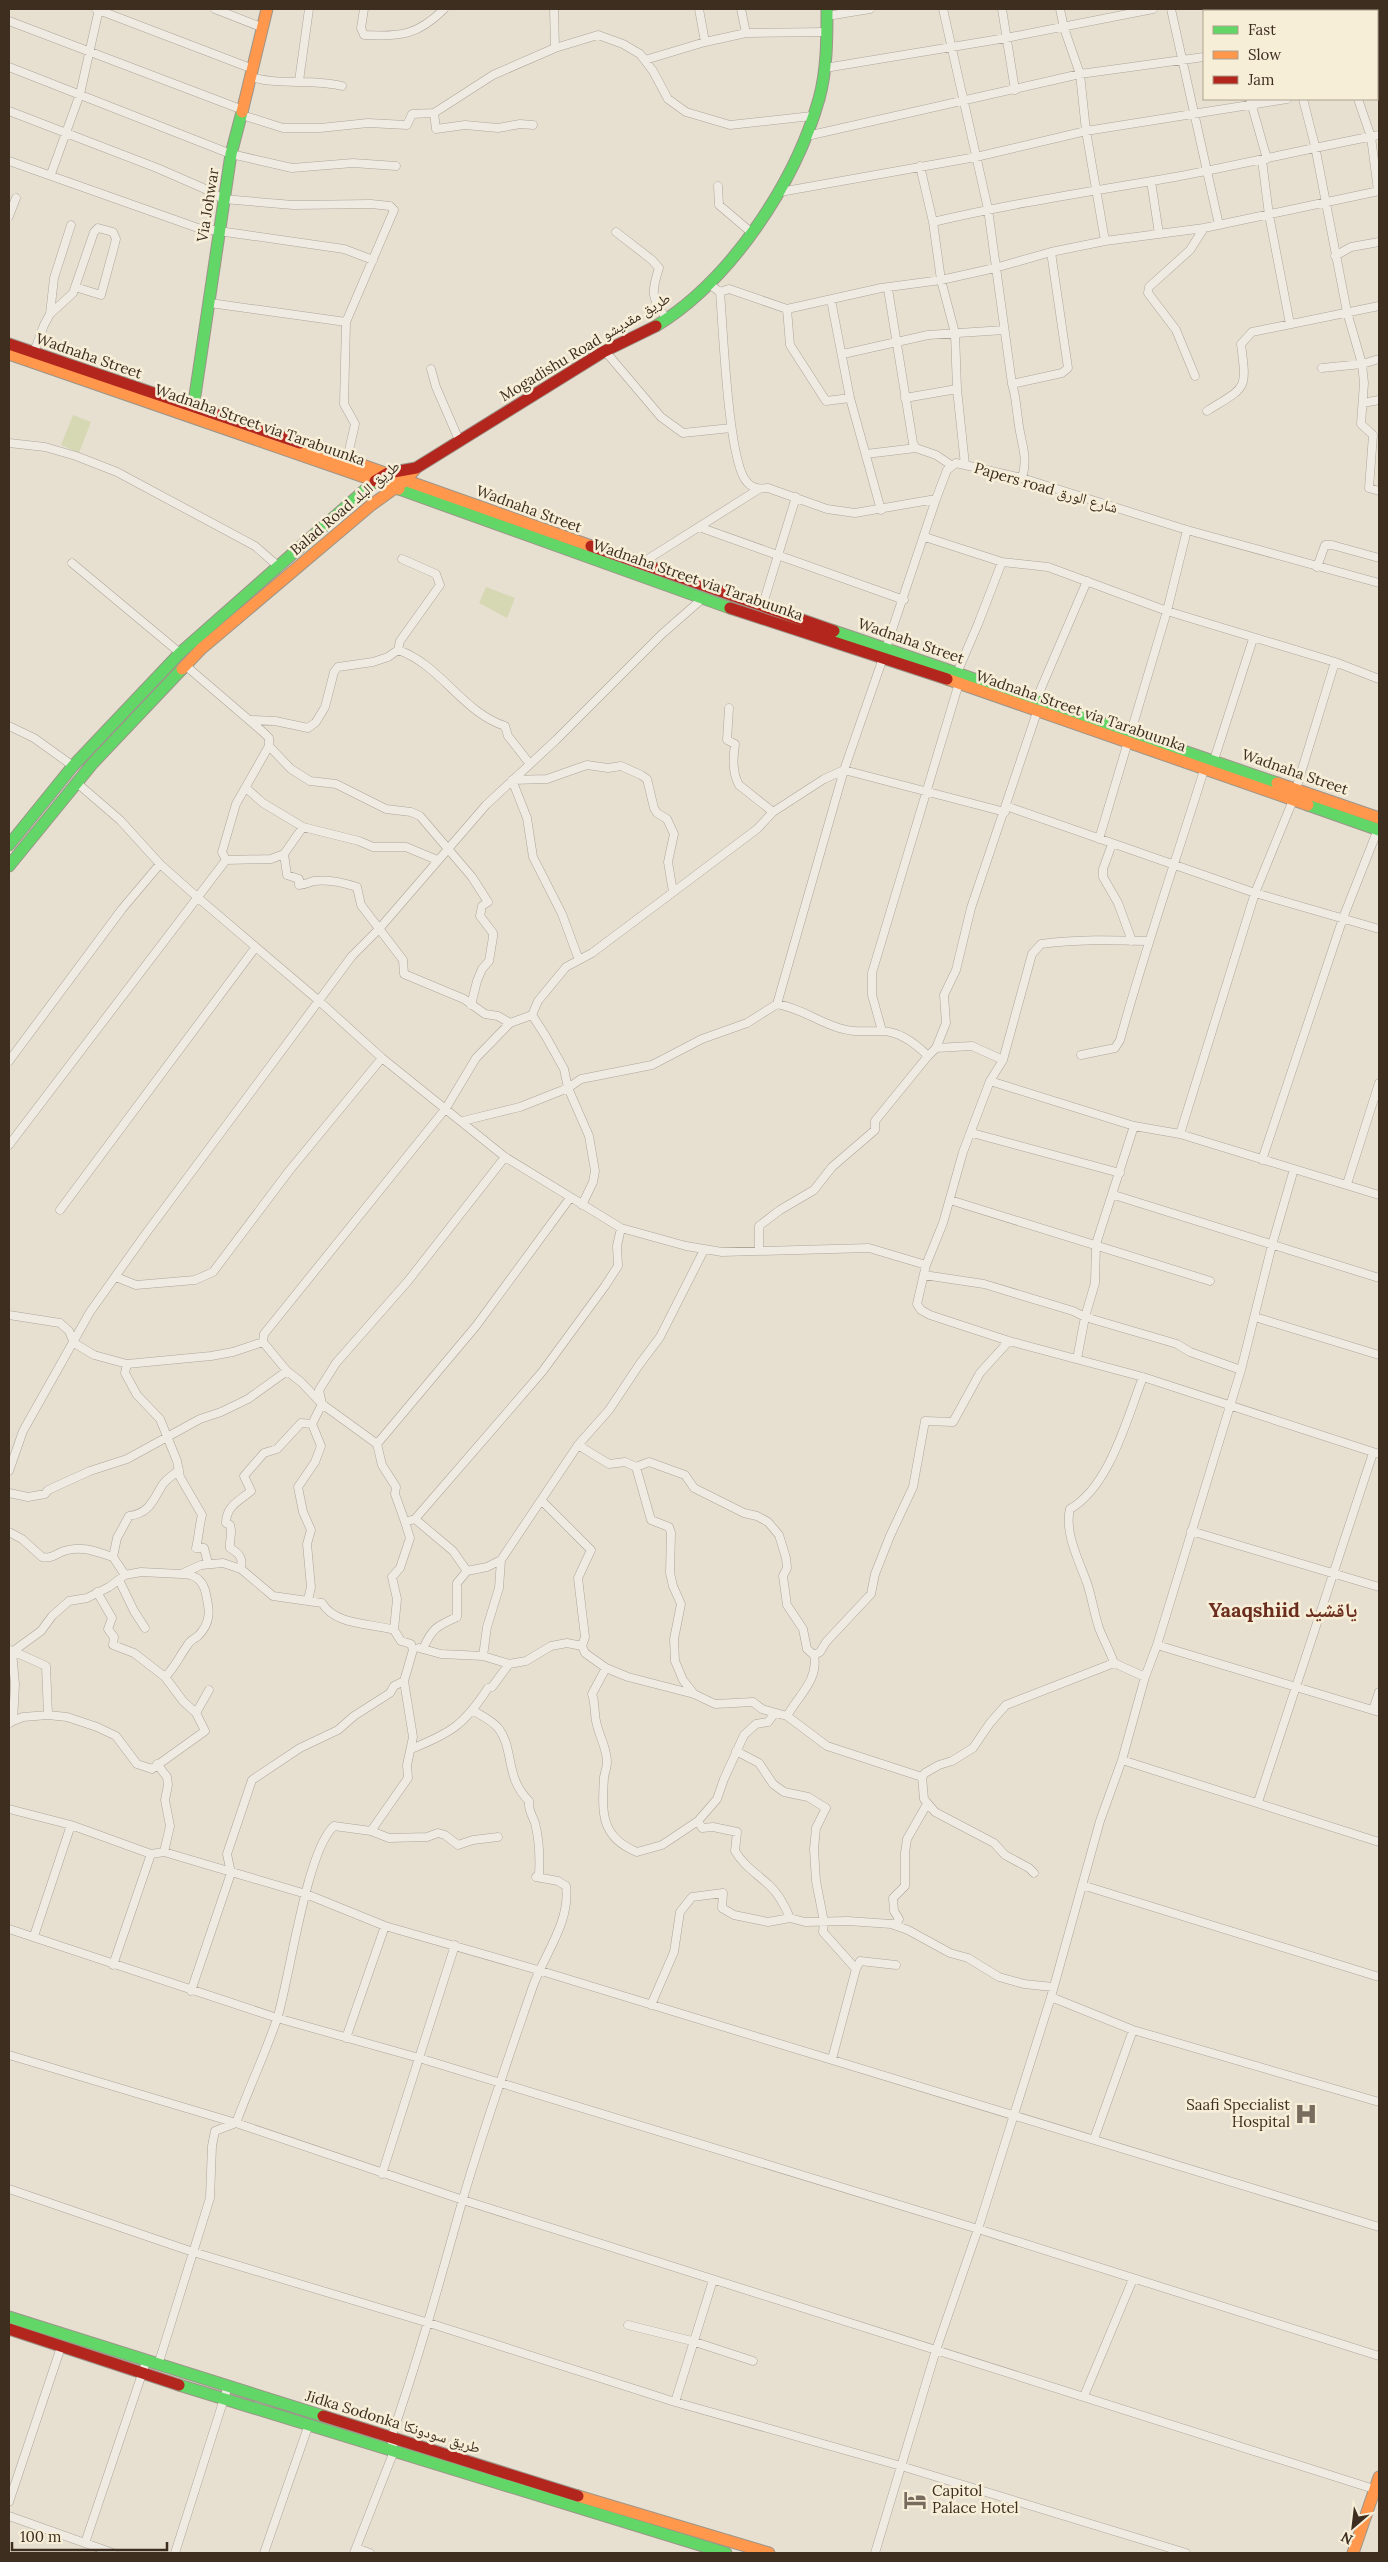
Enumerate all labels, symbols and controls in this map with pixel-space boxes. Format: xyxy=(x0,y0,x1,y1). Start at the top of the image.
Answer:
legend xyxy=(1203,10,1378,100)
text: Fast xyxy=(1248,20,1276,39)
text: Slow xyxy=(1248,45,1281,64)
text: Jam xyxy=(1247,70,1275,89)
street label: Via Johwar xyxy=(192,166,223,244)
street label: Mogadishu Road طريق مقديشو xyxy=(496,288,674,406)
street label: Wadnaha Street xyxy=(34,328,145,383)
street label: Wadnaha Street via Tarabuunka xyxy=(153,380,368,470)
street label: Balad Road طريق البلد xyxy=(286,456,404,560)
street label: Papers road شارع الورق xyxy=(972,458,1120,518)
street label: Wadnaha Street xyxy=(474,481,585,537)
street label: Wadnaha Street via Tarabuunka xyxy=(591,535,806,625)
street label: Wadnaha Street xyxy=(856,613,967,668)
street label: Wadnaha Street via Tarabuunka xyxy=(974,666,1189,756)
street label: Wadnaha Street xyxy=(1240,744,1351,799)
district label: Yaaqshiid ياقشيد xyxy=(1209,1597,1357,1622)
place label: Saafi Specialist Hospital xyxy=(1186,2095,1290,2131)
hospital icon: Saafi Specialist Hospital xyxy=(1293,2101,1319,2127)
street label: Jidka Sodonka طريق سودونكا xyxy=(302,2386,483,2458)
place label: Capitol Palace Hotel xyxy=(932,2481,1019,2517)
hotel icon: Capitol Palace Hotel xyxy=(902,2487,928,2513)
north arrow xyxy=(1328,2502,1378,2552)
scale bar xyxy=(12,2520,168,2552)
text: 100 m xyxy=(20,2527,61,2546)
text: N xyxy=(1338,2528,1356,2549)

